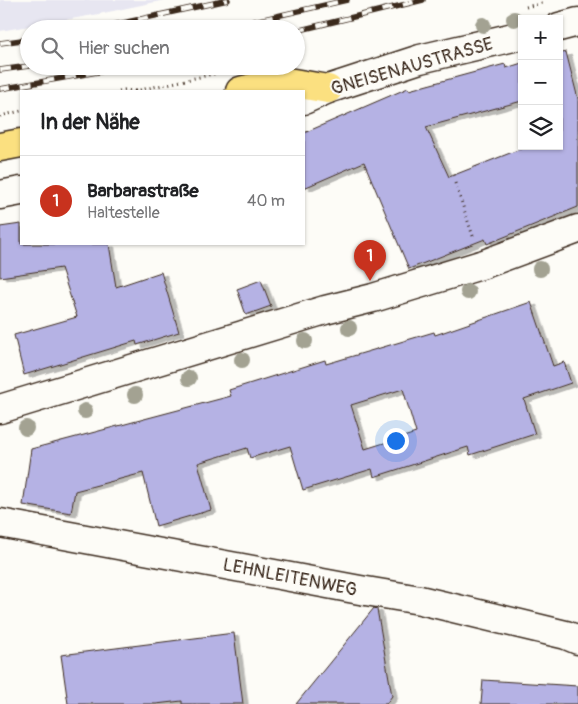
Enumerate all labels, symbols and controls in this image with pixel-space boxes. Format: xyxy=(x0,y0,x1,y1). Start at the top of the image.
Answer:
map controls xyxy=(518,15,563,150)
button: + xyxy=(518,15,563,60)
search box xyxy=(20,20,305,75)
street label: GNEISENAUSTRASSE xyxy=(328,32,496,100)
icon: search xyxy=(38,34,66,62)
text: Hier suchen xyxy=(78,36,170,60)
button: − xyxy=(518,60,563,105)
button: layers xyxy=(518,105,563,150)
text: In der Nähe xyxy=(40,109,140,136)
text: Barbarastraße xyxy=(87,179,199,203)
text: 1 xyxy=(53,191,59,211)
text: 40 m xyxy=(247,191,285,211)
text: Haltestelle xyxy=(87,203,160,223)
pin: 1 xyxy=(354,240,386,281)
your location xyxy=(383,428,409,454)
street label: LEHNLEITENWEG xyxy=(221,553,359,601)

